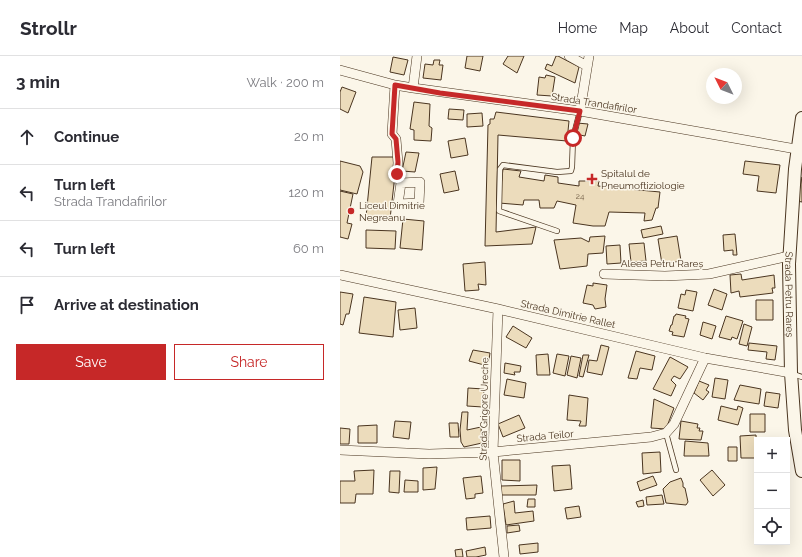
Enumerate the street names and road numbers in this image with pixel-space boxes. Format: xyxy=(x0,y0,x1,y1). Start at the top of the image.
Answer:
street label: Strada Trandafirilor xyxy=(550,91,638,115)
street label: Strada Petru Rareș xyxy=(783,251,796,338)
street label: Aleea Petru Rareș xyxy=(621,258,703,269)
street label: Strada Dimitrie Rallet xyxy=(519,298,617,330)
street label: Strada Grigore Ureche xyxy=(478,357,490,461)
street label: Strada Teilor xyxy=(516,428,575,444)

